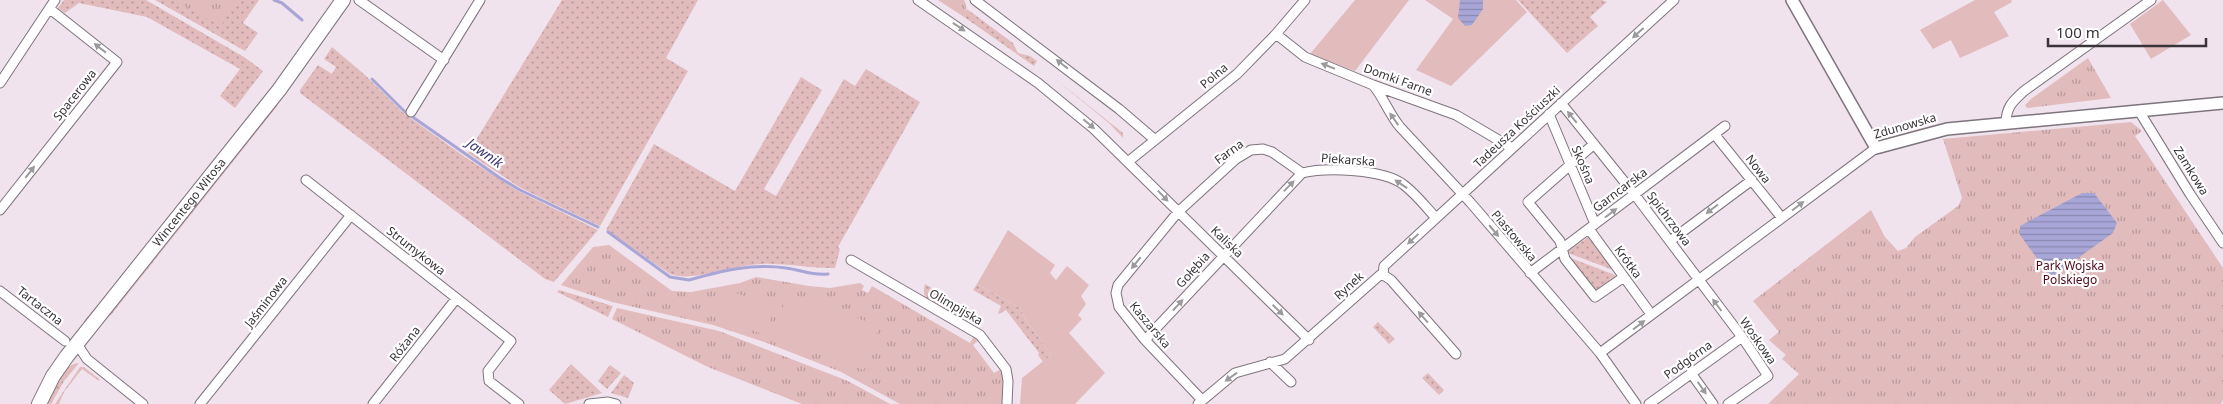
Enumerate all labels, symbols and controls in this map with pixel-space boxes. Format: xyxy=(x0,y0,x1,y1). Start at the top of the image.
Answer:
scale bar xyxy=(2048,15,2206,47)
one-way arrow xyxy=(952,22,965,32)
text: 100 m xyxy=(2056,22,2100,42)
one-way arrow xyxy=(1632,27,1644,39)
one-way arrow xyxy=(93,43,107,53)
one-way arrow xyxy=(1055,59,1068,70)
street label: Polna xyxy=(1196,59,1231,92)
street label: Domki Farne xyxy=(1361,59,1435,100)
one-way arrow xyxy=(1320,62,1335,70)
street label: Spacerowa xyxy=(49,65,100,124)
street label: Tadeusza Kościuszki xyxy=(1470,82,1564,171)
street label: Zdunowska xyxy=(1872,108,1938,143)
one-way arrow xyxy=(1567,111,1578,124)
one-way arrow xyxy=(1389,112,1399,126)
one-way arrow xyxy=(1082,119,1095,130)
water label: Jawnik xyxy=(461,131,508,173)
street label: Farna xyxy=(1211,135,1247,168)
street label: Skośna xyxy=(1568,143,1599,187)
street label: Zamkowa xyxy=(2170,143,2213,198)
street label: Piekarska xyxy=(1320,149,1376,170)
street label: Nowa xyxy=(1742,151,1775,187)
street label: Wincentego Witosa xyxy=(148,154,230,250)
street label: Garncarska xyxy=(1589,163,1650,216)
one-way arrow xyxy=(25,166,36,179)
one-way arrow xyxy=(1395,179,1408,189)
one-way arrow xyxy=(1283,180,1295,192)
street label: Spichrzowa xyxy=(1643,188,1695,249)
one-way arrow xyxy=(1157,189,1169,201)
one-way arrow xyxy=(1791,201,1804,212)
one-way arrow xyxy=(1706,204,1719,215)
street label: Piastowska xyxy=(1488,206,1541,265)
one-way arrow xyxy=(1604,207,1617,218)
street label: Strumykowa xyxy=(383,222,449,279)
street label: Kaliska xyxy=(1207,222,1247,261)
one-way arrow xyxy=(1488,225,1499,237)
one-way arrow xyxy=(1407,233,1419,245)
street label: Krótka xyxy=(1611,242,1646,282)
street label: Gołębia xyxy=(1172,248,1213,291)
one-way arrow xyxy=(1130,256,1141,269)
park label: Park Wojska Polskiego xyxy=(2036,257,2104,288)
street label: Rynek xyxy=(1330,267,1367,303)
street label: Jaśminowa xyxy=(240,273,291,332)
street label: Tartaczna xyxy=(14,282,67,329)
street label: Olimpijska xyxy=(926,284,986,329)
street label: Kaszarska xyxy=(1126,298,1175,352)
one-way arrow xyxy=(1712,298,1722,312)
one-way arrow xyxy=(1172,299,1184,311)
one-way arrow xyxy=(1272,304,1284,316)
one-way arrow xyxy=(1418,311,1429,324)
street label: Woskowa xyxy=(1736,314,1781,368)
one-way arrow xyxy=(1632,319,1645,330)
street label: Różana xyxy=(385,322,424,365)
street label: Podgórna xyxy=(1660,336,1715,383)
one-way arrow xyxy=(1224,372,1238,382)
one-way arrow xyxy=(1697,382,1707,395)

